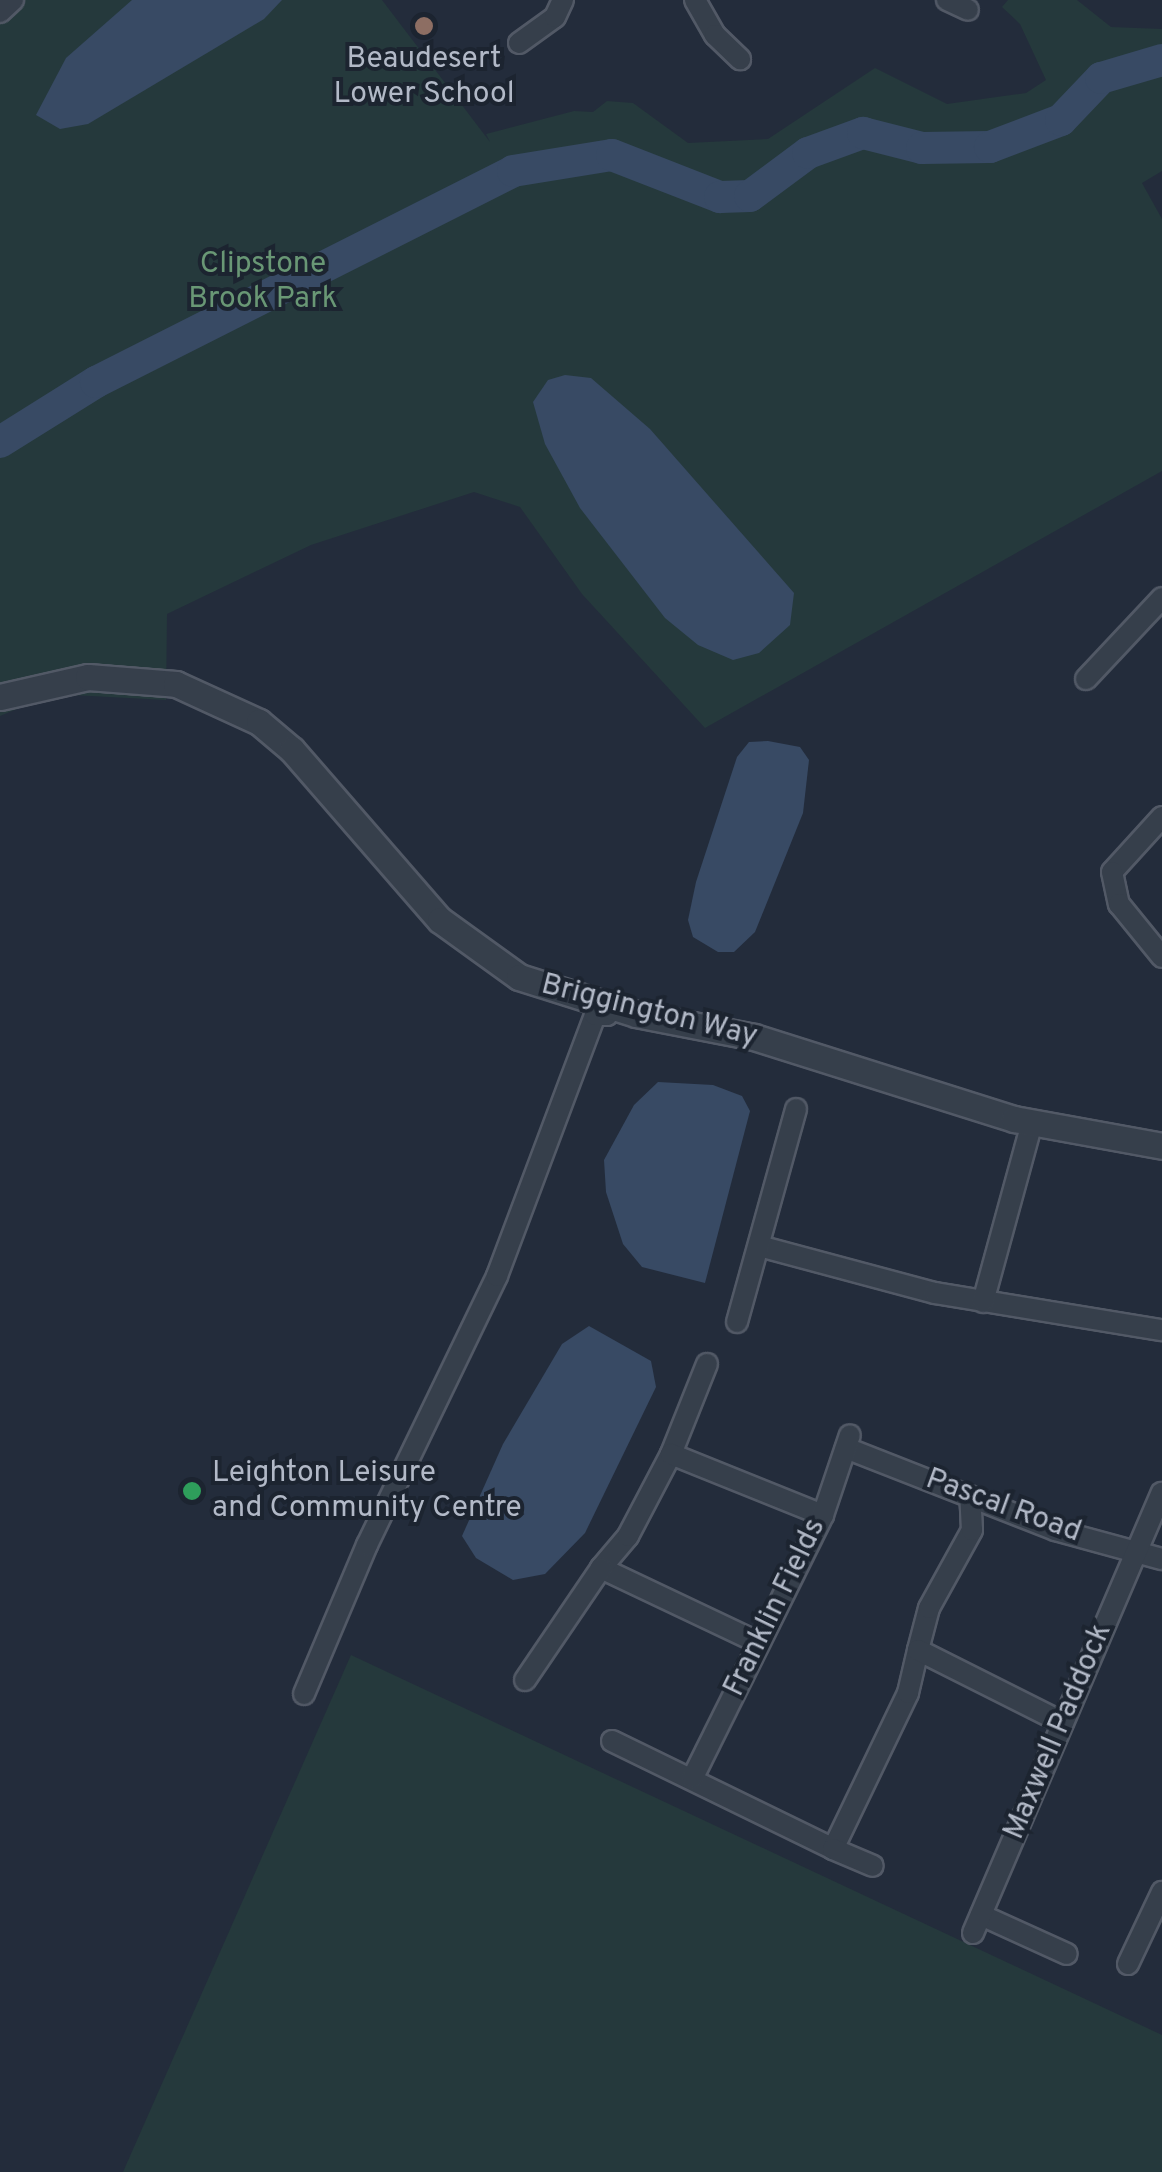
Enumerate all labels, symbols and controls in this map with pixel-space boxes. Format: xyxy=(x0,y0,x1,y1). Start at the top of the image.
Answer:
marker: Beaudesert Lower School xyxy=(413,15,435,37)
place label: Beaudesert Lower School xyxy=(333,42,515,112)
park label: Clipstone Brook Park xyxy=(188,247,338,318)
street label: Briggington Way xyxy=(537,968,761,1056)
place label: Leighton Leisure and Community Centre xyxy=(212,1456,522,1526)
street label: Pascal Road xyxy=(920,1462,1086,1552)
marker: Leighton Leisure and Community Centre xyxy=(181,1480,203,1502)
street label: Franklin Fields xyxy=(717,1513,835,1703)
street label: Maxwell Paddock xyxy=(997,1619,1121,1845)

